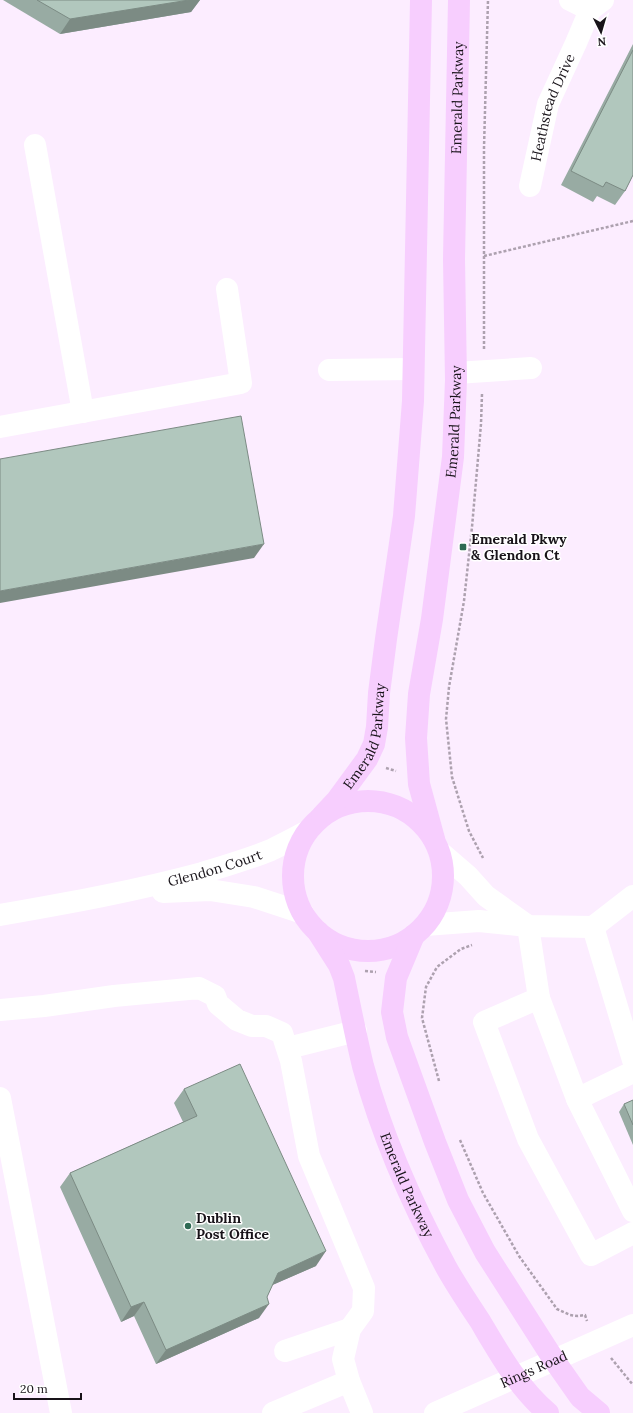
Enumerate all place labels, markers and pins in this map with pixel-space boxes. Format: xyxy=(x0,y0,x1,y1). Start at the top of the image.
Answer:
place label: Emerald Pkwy & Glendon Ct xyxy=(471,530,567,564)
marker: Emerald Pkwy & Glendon Ct xyxy=(458,542,468,552)
place label: Dublin Post Office xyxy=(196,1209,269,1243)
marker: Dublin Post Office xyxy=(183,1221,193,1231)

